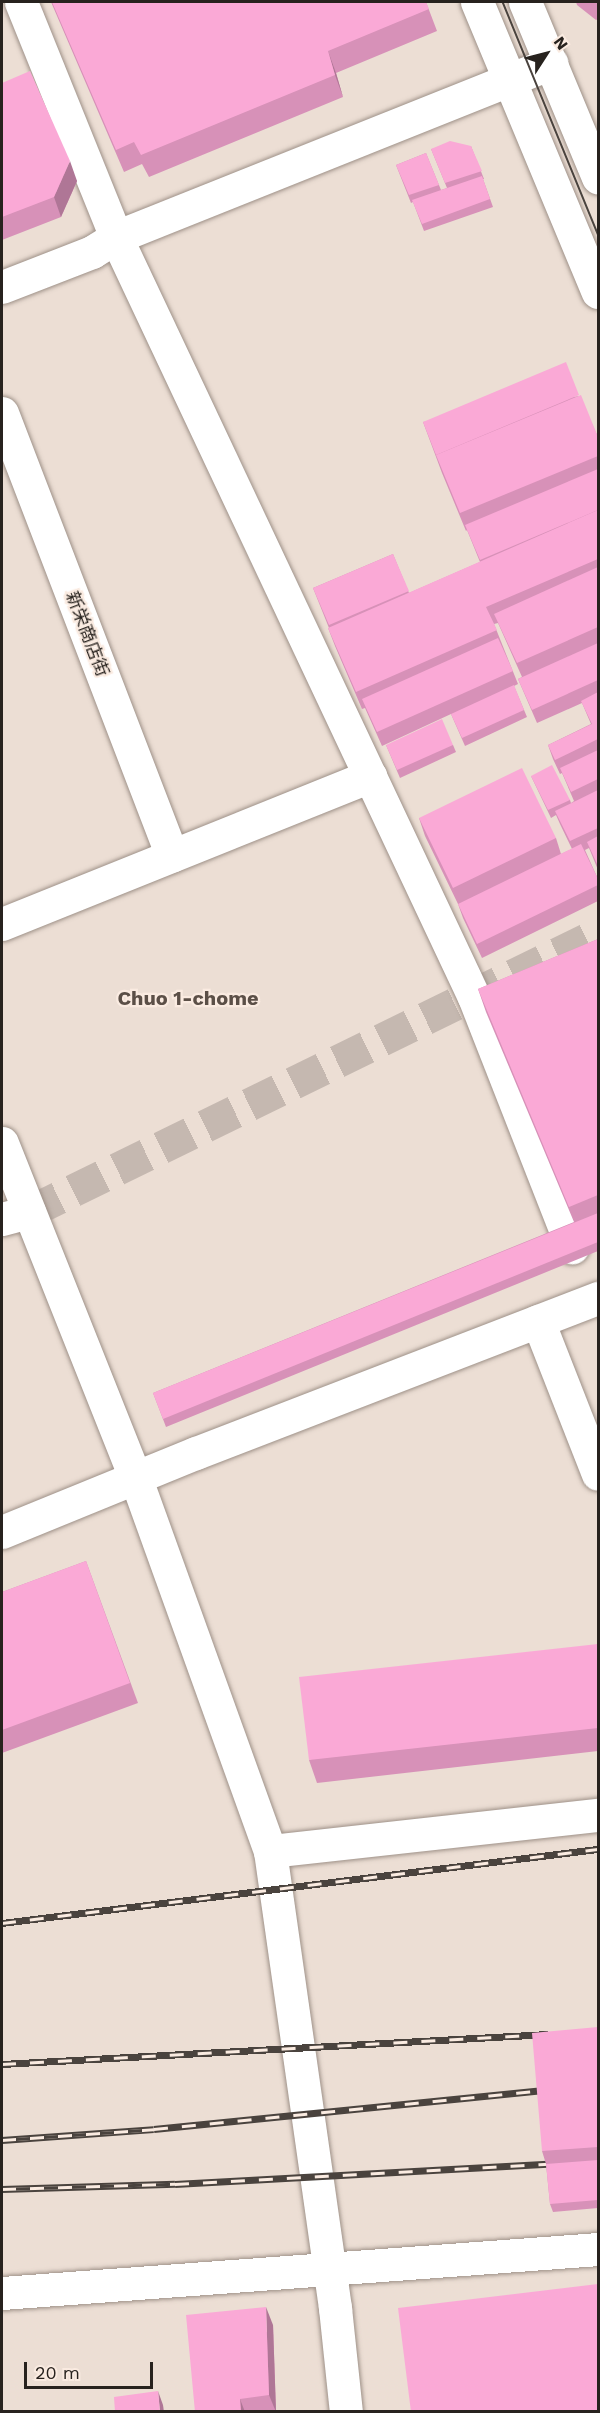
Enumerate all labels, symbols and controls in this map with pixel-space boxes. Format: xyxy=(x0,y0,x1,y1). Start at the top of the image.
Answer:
north arrow xyxy=(516,24,576,84)
text: N xyxy=(550,33,572,54)
street label: 新栄商店街 xyxy=(61,588,113,680)
district label: Chuo 1-chome xyxy=(117,986,259,1010)
scale bar xyxy=(27,2350,156,2388)
text: 20 m xyxy=(35,2362,80,2383)

